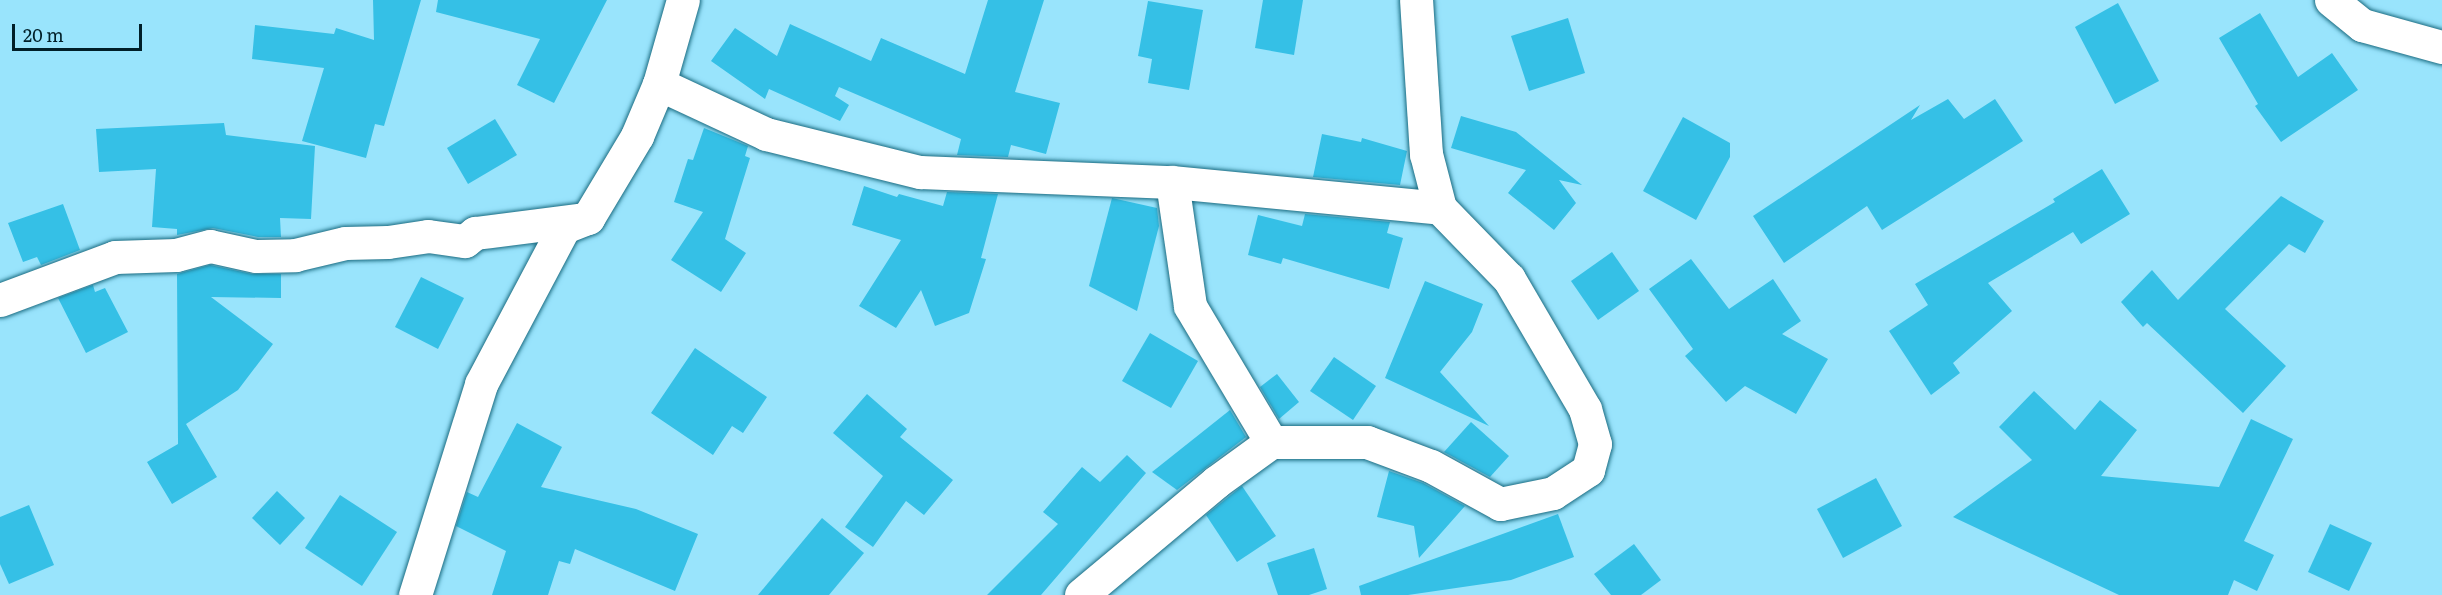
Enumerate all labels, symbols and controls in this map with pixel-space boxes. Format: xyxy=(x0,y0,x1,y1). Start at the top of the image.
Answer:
scale bar xyxy=(15,12,146,50)
text: 20 m xyxy=(23,21,64,48)

